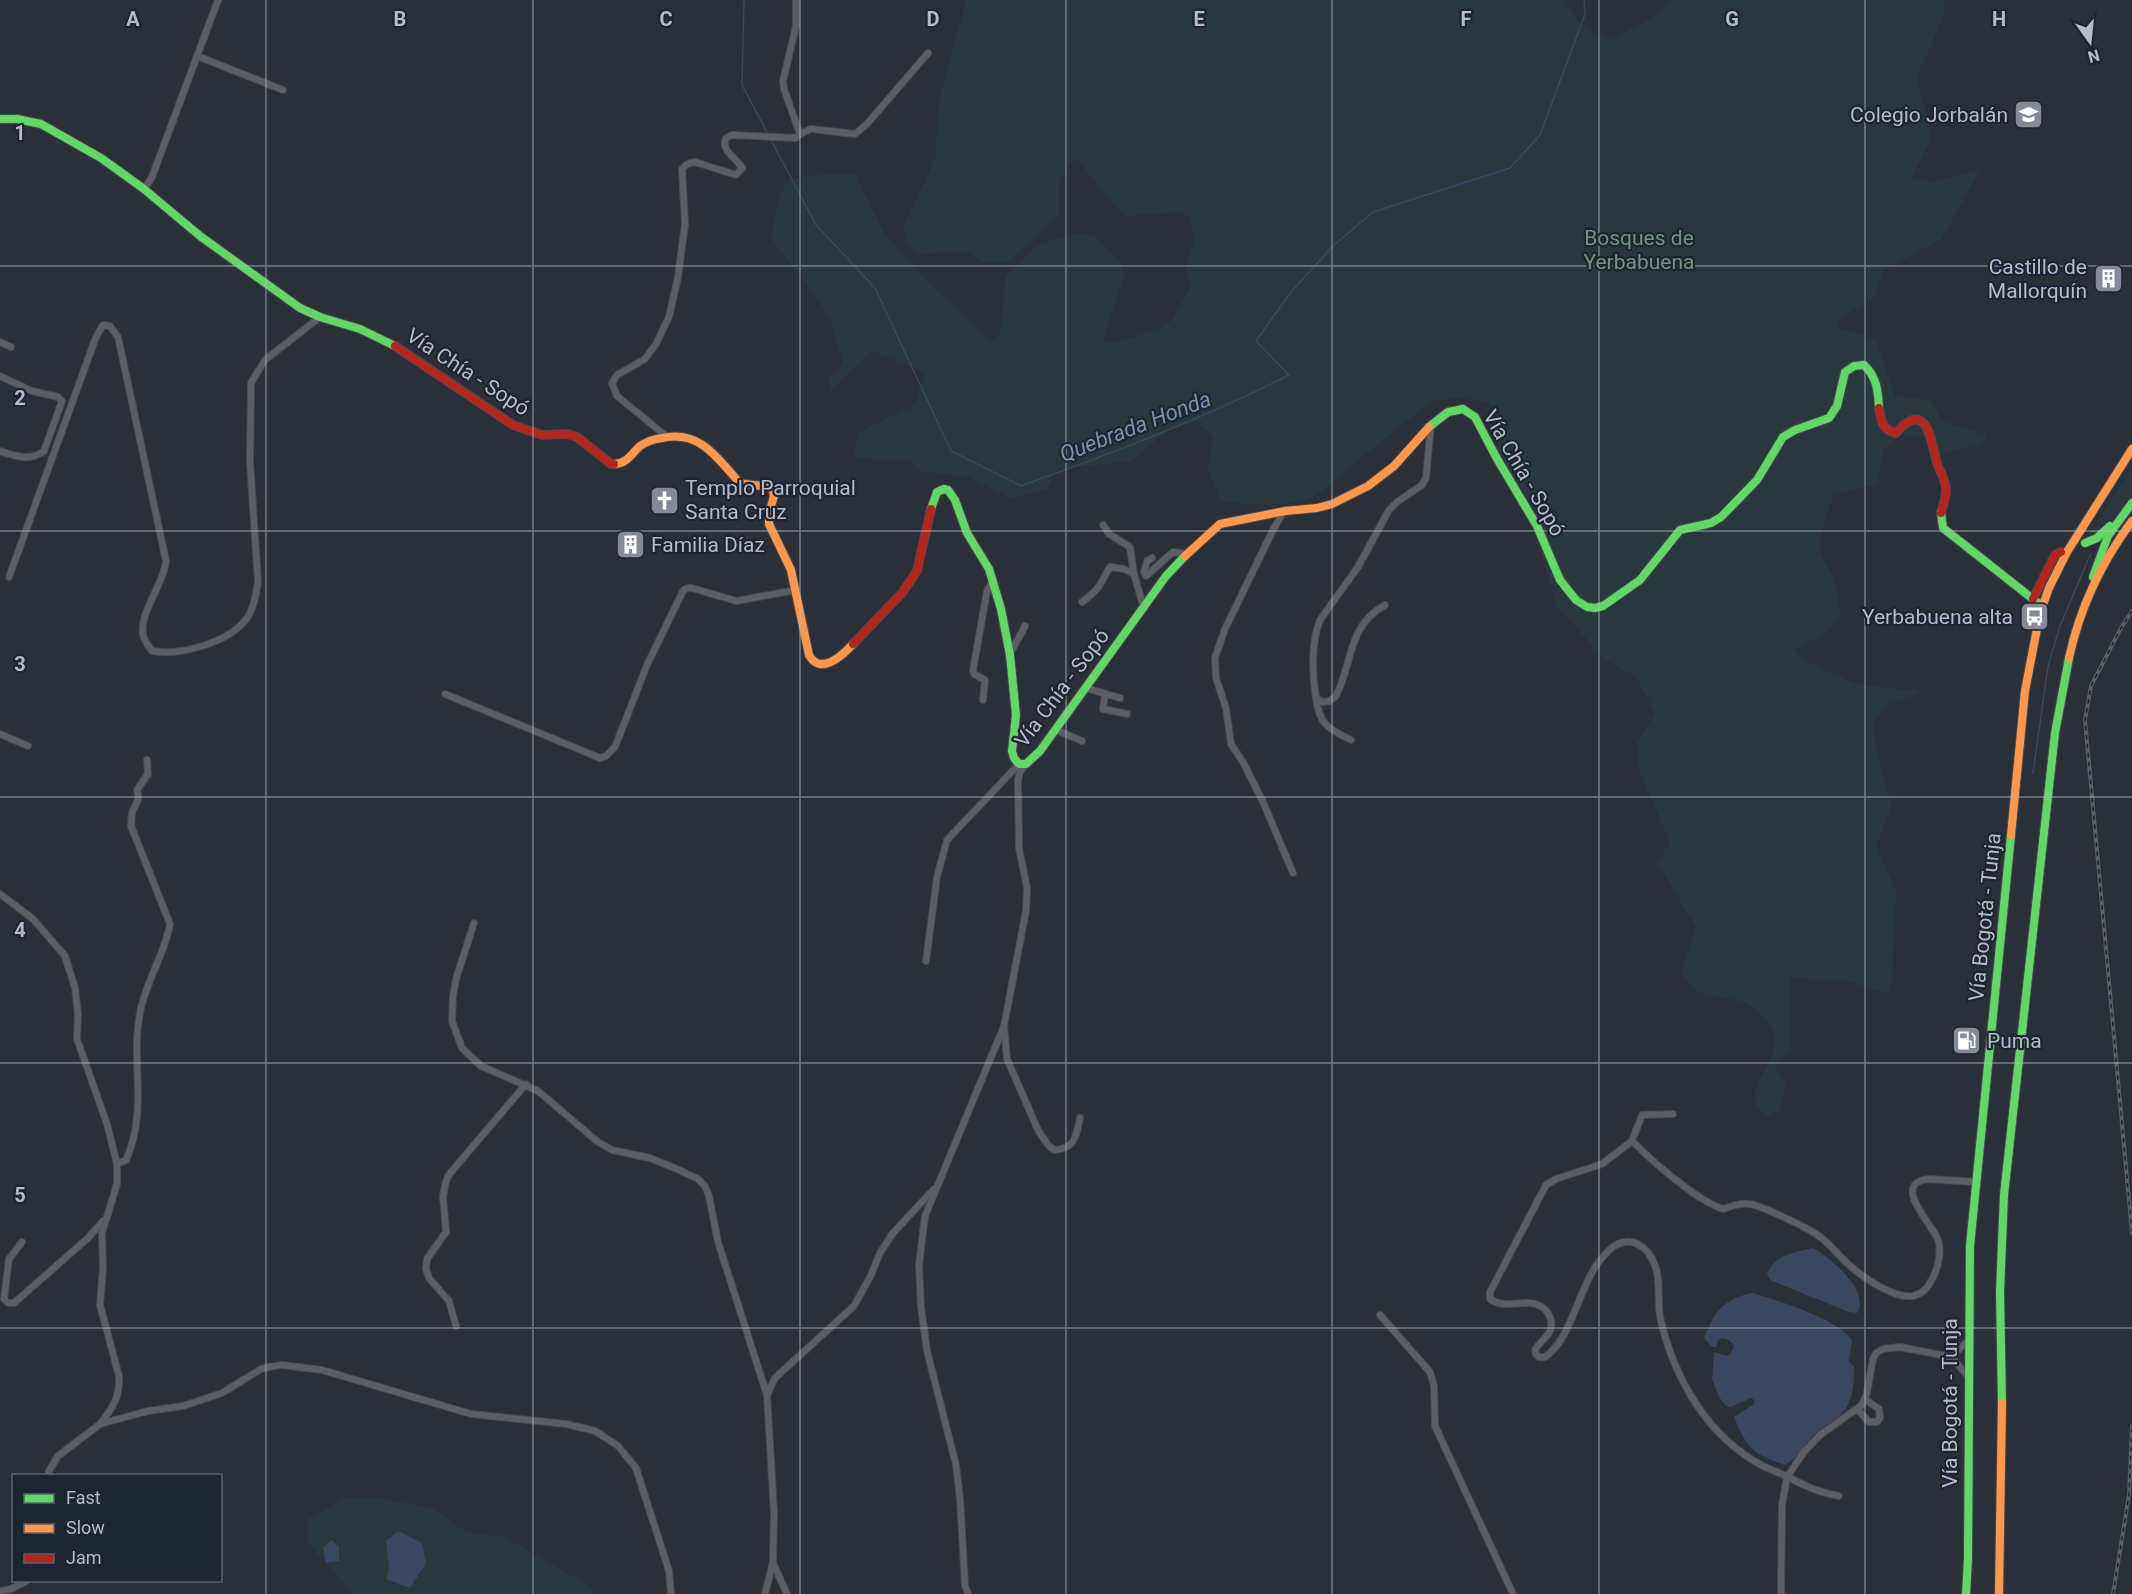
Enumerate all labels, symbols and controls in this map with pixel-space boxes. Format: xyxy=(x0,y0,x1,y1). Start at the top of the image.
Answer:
text: A xyxy=(126,7,140,31)
text: B xyxy=(394,7,406,31)
text: C xyxy=(659,7,673,31)
text: D xyxy=(927,7,940,31)
text: E xyxy=(1193,7,1205,31)
text: F xyxy=(1461,7,1472,31)
text: G xyxy=(1725,7,1739,31)
text: H xyxy=(1992,7,2006,31)
north arrow xyxy=(2060,12,2120,72)
text: N xyxy=(2086,45,2102,67)
school or university icon: Colegio Jorbalán xyxy=(2013,99,2045,131)
place label: Colegio Jorbalán xyxy=(1850,103,2008,127)
text: 1 xyxy=(14,121,26,145)
park label: Bosques de Yerbabuena xyxy=(1584,226,1694,274)
place label: Castillo de Mallorquín xyxy=(1988,255,2087,303)
building icon: Castillo de Mallorquín xyxy=(2092,263,2124,295)
street label: Vía Chía - Sopó xyxy=(402,323,534,421)
text: 2 xyxy=(14,386,26,410)
water label: Quebrada Honda xyxy=(1056,386,1214,467)
street label: Vía Chía - Sopó xyxy=(1478,406,1570,540)
place label: Templo Parroquial Santa Cruz xyxy=(685,476,856,524)
church icon: Templo Parroquial Santa Cruz xyxy=(648,484,680,516)
building icon: Familia Díaz xyxy=(614,529,646,561)
place label: Familia Díaz xyxy=(651,533,765,557)
bus stop icon: Yerbabuena alta xyxy=(2018,601,2050,633)
place label: Yerbabuena alta xyxy=(1862,605,2013,629)
street label: Vía Chía - Sopó xyxy=(1010,624,1114,752)
text: 3 xyxy=(14,652,26,676)
street label: Vía Bogotá - Tunja xyxy=(1964,832,2006,1002)
text: 4 xyxy=(14,918,26,942)
fuel station icon: Puma xyxy=(1950,1025,1982,1057)
place label: Puma xyxy=(1987,1029,2042,1053)
text: 5 xyxy=(14,1183,26,1207)
street label: Vía Bogotá - Tunja xyxy=(1938,1318,1962,1488)
legend xyxy=(12,1474,222,1582)
text: Fast xyxy=(66,1487,101,1508)
text: Slow xyxy=(66,1517,105,1538)
text: Jam xyxy=(66,1547,102,1568)

